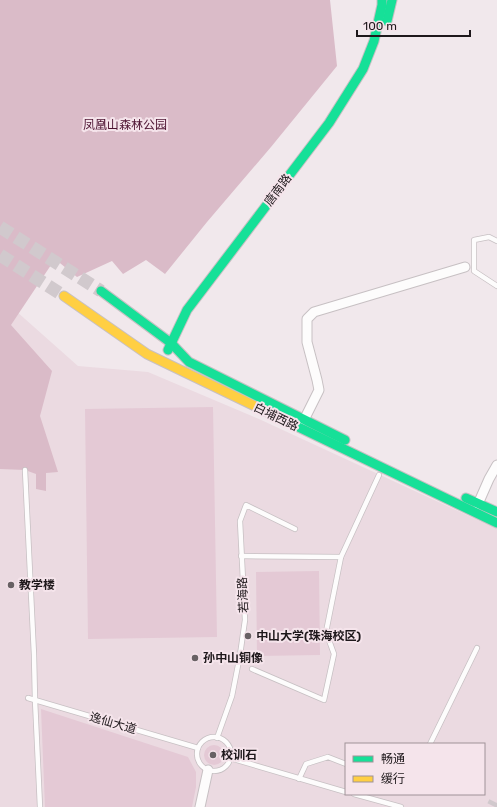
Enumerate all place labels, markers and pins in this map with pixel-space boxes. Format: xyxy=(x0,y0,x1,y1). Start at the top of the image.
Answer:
place label: 教学楼 xyxy=(19,578,55,592)
marker: 教学楼 xyxy=(6,580,16,590)
place label: 中山大学(珠海校区) xyxy=(256,629,362,643)
marker: 中山大学(珠海校区) xyxy=(243,631,253,641)
place label: 孙中山铜像 xyxy=(203,651,263,665)
marker: 孙中山铜像 xyxy=(190,653,200,663)
place label: 校训石 xyxy=(221,748,257,762)
marker: 校训石 xyxy=(208,750,218,760)

